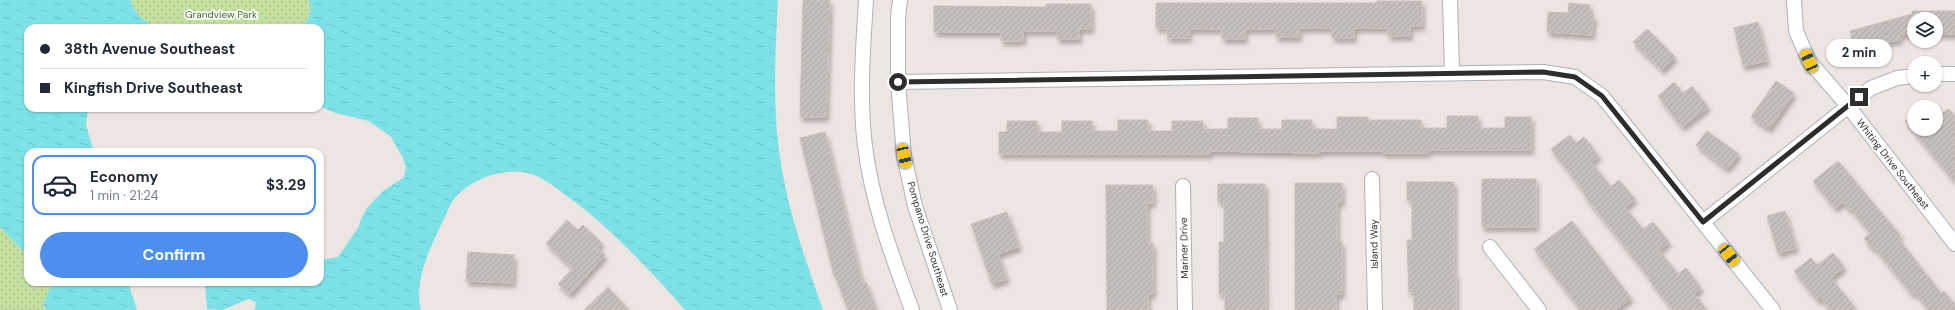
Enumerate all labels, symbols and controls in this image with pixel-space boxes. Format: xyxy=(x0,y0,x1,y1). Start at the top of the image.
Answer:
park label: Grandview Park xyxy=(185,8,257,21)
map controls xyxy=(1907,12,1943,136)
button: layers xyxy=(1907,12,1943,48)
text: 38th Avenue Southeast xyxy=(64,39,235,59)
callout: 2 min xyxy=(1826,39,1892,67)
text: 2 min xyxy=(1842,44,1876,61)
car xyxy=(1799,48,1819,74)
button: + xyxy=(1907,56,1943,92)
route start xyxy=(889,73,907,91)
text: Kingfish Drive Southeast xyxy=(64,78,243,98)
route end xyxy=(1850,88,1868,106)
button: − xyxy=(1907,100,1943,136)
street label: Whiting Drive Southeast xyxy=(1854,116,1932,212)
car xyxy=(895,143,913,169)
icon: car xyxy=(42,167,78,203)
text: Economy xyxy=(90,167,158,187)
text: $3.29 xyxy=(266,175,306,195)
street label: Pompano Drive Southeast xyxy=(904,180,952,298)
text: 1 min · 21:24 xyxy=(90,187,159,204)
street label: Mariner Drive xyxy=(1177,217,1191,279)
street label: Island Way xyxy=(1367,219,1381,269)
button: Confirm xyxy=(40,232,308,278)
car xyxy=(1717,242,1741,268)

